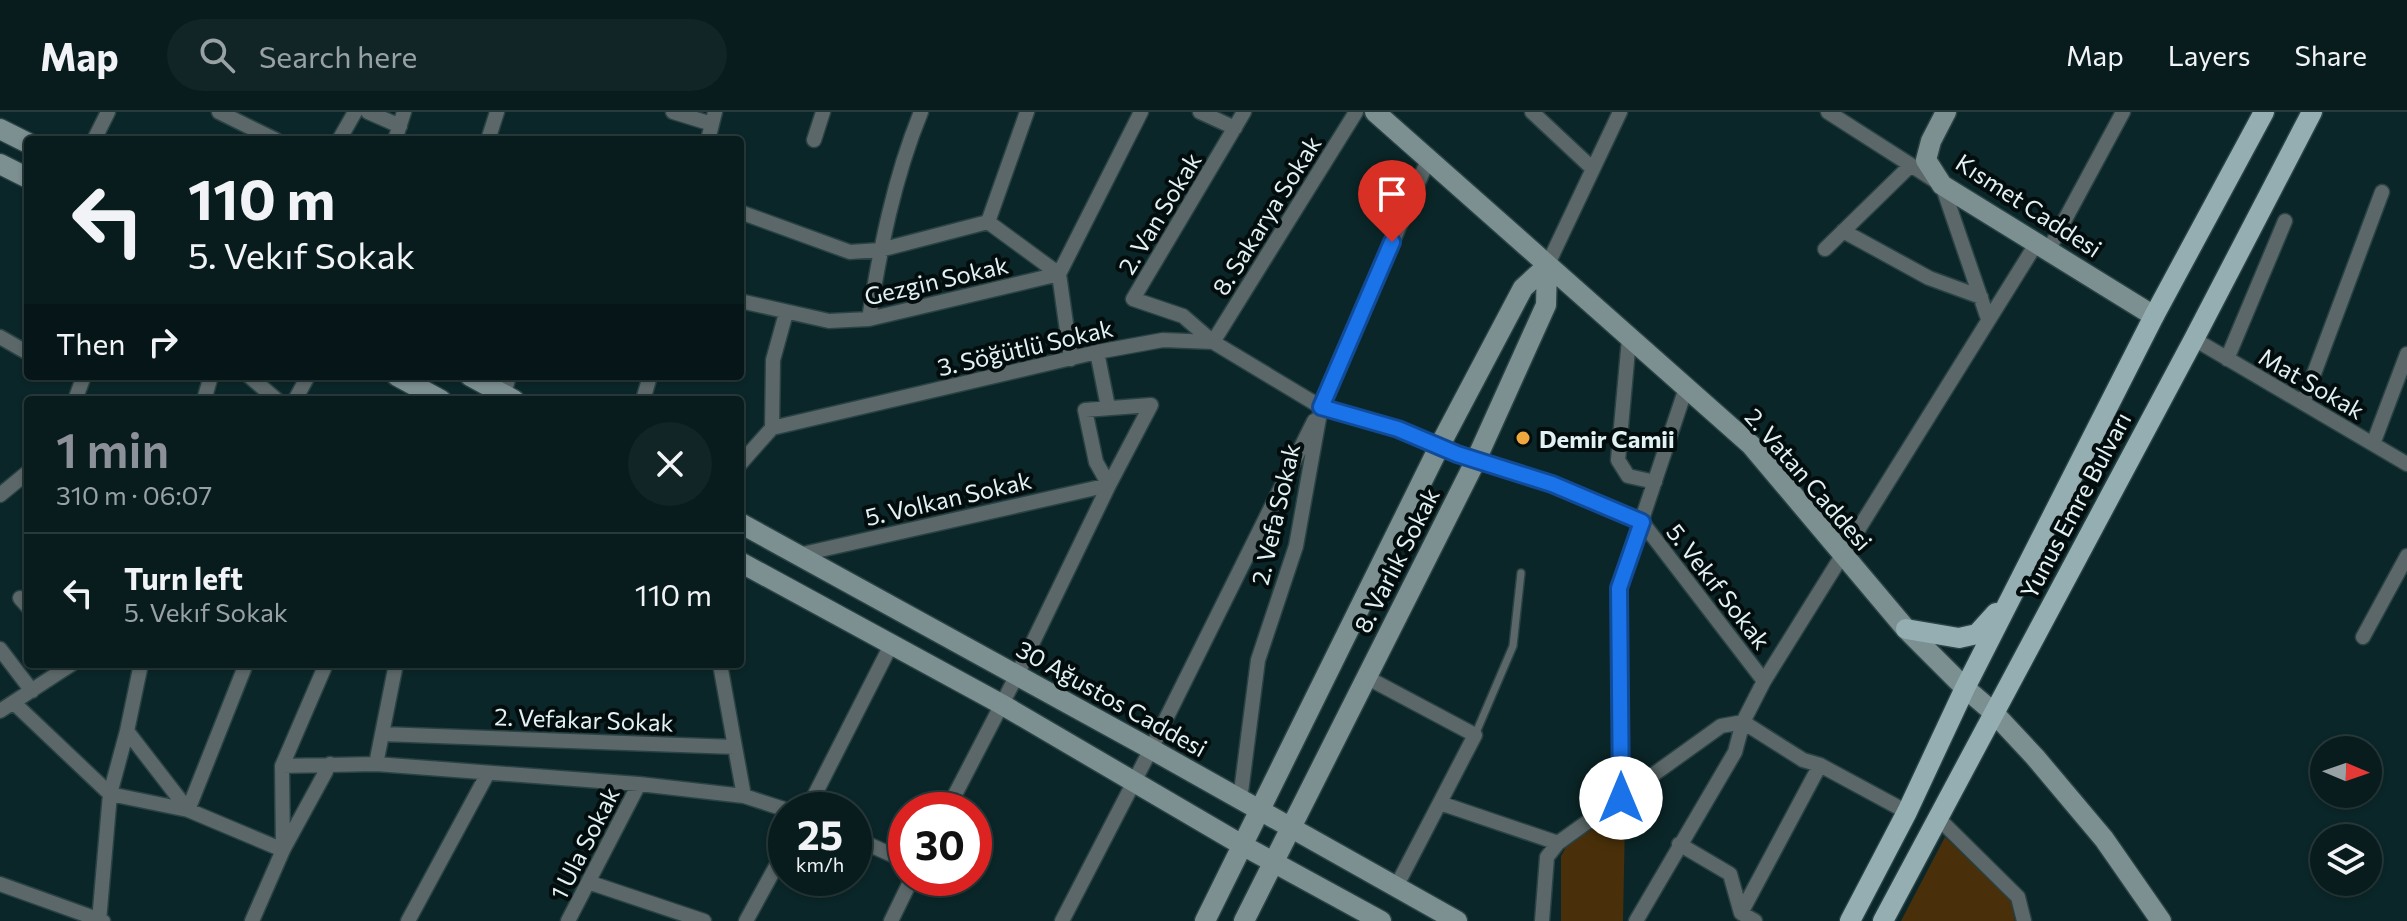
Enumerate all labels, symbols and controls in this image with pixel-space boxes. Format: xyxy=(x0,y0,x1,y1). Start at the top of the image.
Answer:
search box xyxy=(167,19,727,91)
text: Map xyxy=(40,32,119,79)
icon: search xyxy=(195,33,239,77)
text: Search here xyxy=(259,37,417,74)
text: Map xyxy=(2066,38,2124,72)
text: Layers xyxy=(2168,38,2250,72)
text: Share xyxy=(2294,38,2367,72)
street label: 8. Sakarya Sokak xyxy=(1205,130,1327,300)
street label: 2. Van Sokak xyxy=(1111,147,1207,279)
street label: Kısmet Caddesi xyxy=(1951,147,2107,263)
pin xyxy=(1358,160,1426,242)
text: 110 m xyxy=(188,163,335,232)
icon: left xyxy=(56,168,160,272)
icon: arrive xyxy=(1370,172,1414,216)
text: 5. Vekıf Sokak xyxy=(188,232,415,276)
street label: Gezgin Sokak xyxy=(861,249,1011,311)
street label: 3. Söğütlü Sokak xyxy=(934,313,1116,381)
icon: right xyxy=(141,320,185,364)
text: Then xyxy=(56,324,125,361)
street label: Mat Sokak xyxy=(2254,341,2370,425)
street label: 2. Vatan Caddesi xyxy=(1739,402,1879,556)
street label: Yunus Emre Bulvarı xyxy=(2014,407,2136,603)
text: 1 min xyxy=(56,419,169,478)
button: close xyxy=(628,422,712,506)
place label: Demir Camii xyxy=(1539,424,1675,453)
marker: Demir Camii xyxy=(1514,429,1532,447)
street label: 2. Vefa Sokak xyxy=(1245,440,1305,588)
street label: 5. Volkan Sokak xyxy=(862,465,1034,531)
text: 310 m · 06:07 xyxy=(56,479,212,510)
street label: 8. Varlık Sokak xyxy=(1347,483,1445,637)
street label: 5. Vekıf Sokak xyxy=(1661,517,1777,655)
text: Turn left xyxy=(124,559,243,596)
icon: left xyxy=(56,571,100,615)
text: 110 m xyxy=(635,575,712,612)
text: 5. Vekıf Sokak xyxy=(124,596,288,627)
street label: 30 Ağustos Caddesi xyxy=(1012,634,1212,762)
street label: 2. Vefakar Sokak xyxy=(494,701,674,737)
north arrow xyxy=(2310,736,2382,808)
map controls xyxy=(2310,736,2382,896)
position arrow xyxy=(1579,756,1663,840)
street label: 1 Ula Sokak xyxy=(543,782,625,904)
speed limit sign: 30 xyxy=(888,792,992,896)
text: 25 xyxy=(797,809,843,858)
button: layers xyxy=(2310,824,2382,896)
text: km/h xyxy=(796,852,844,876)

